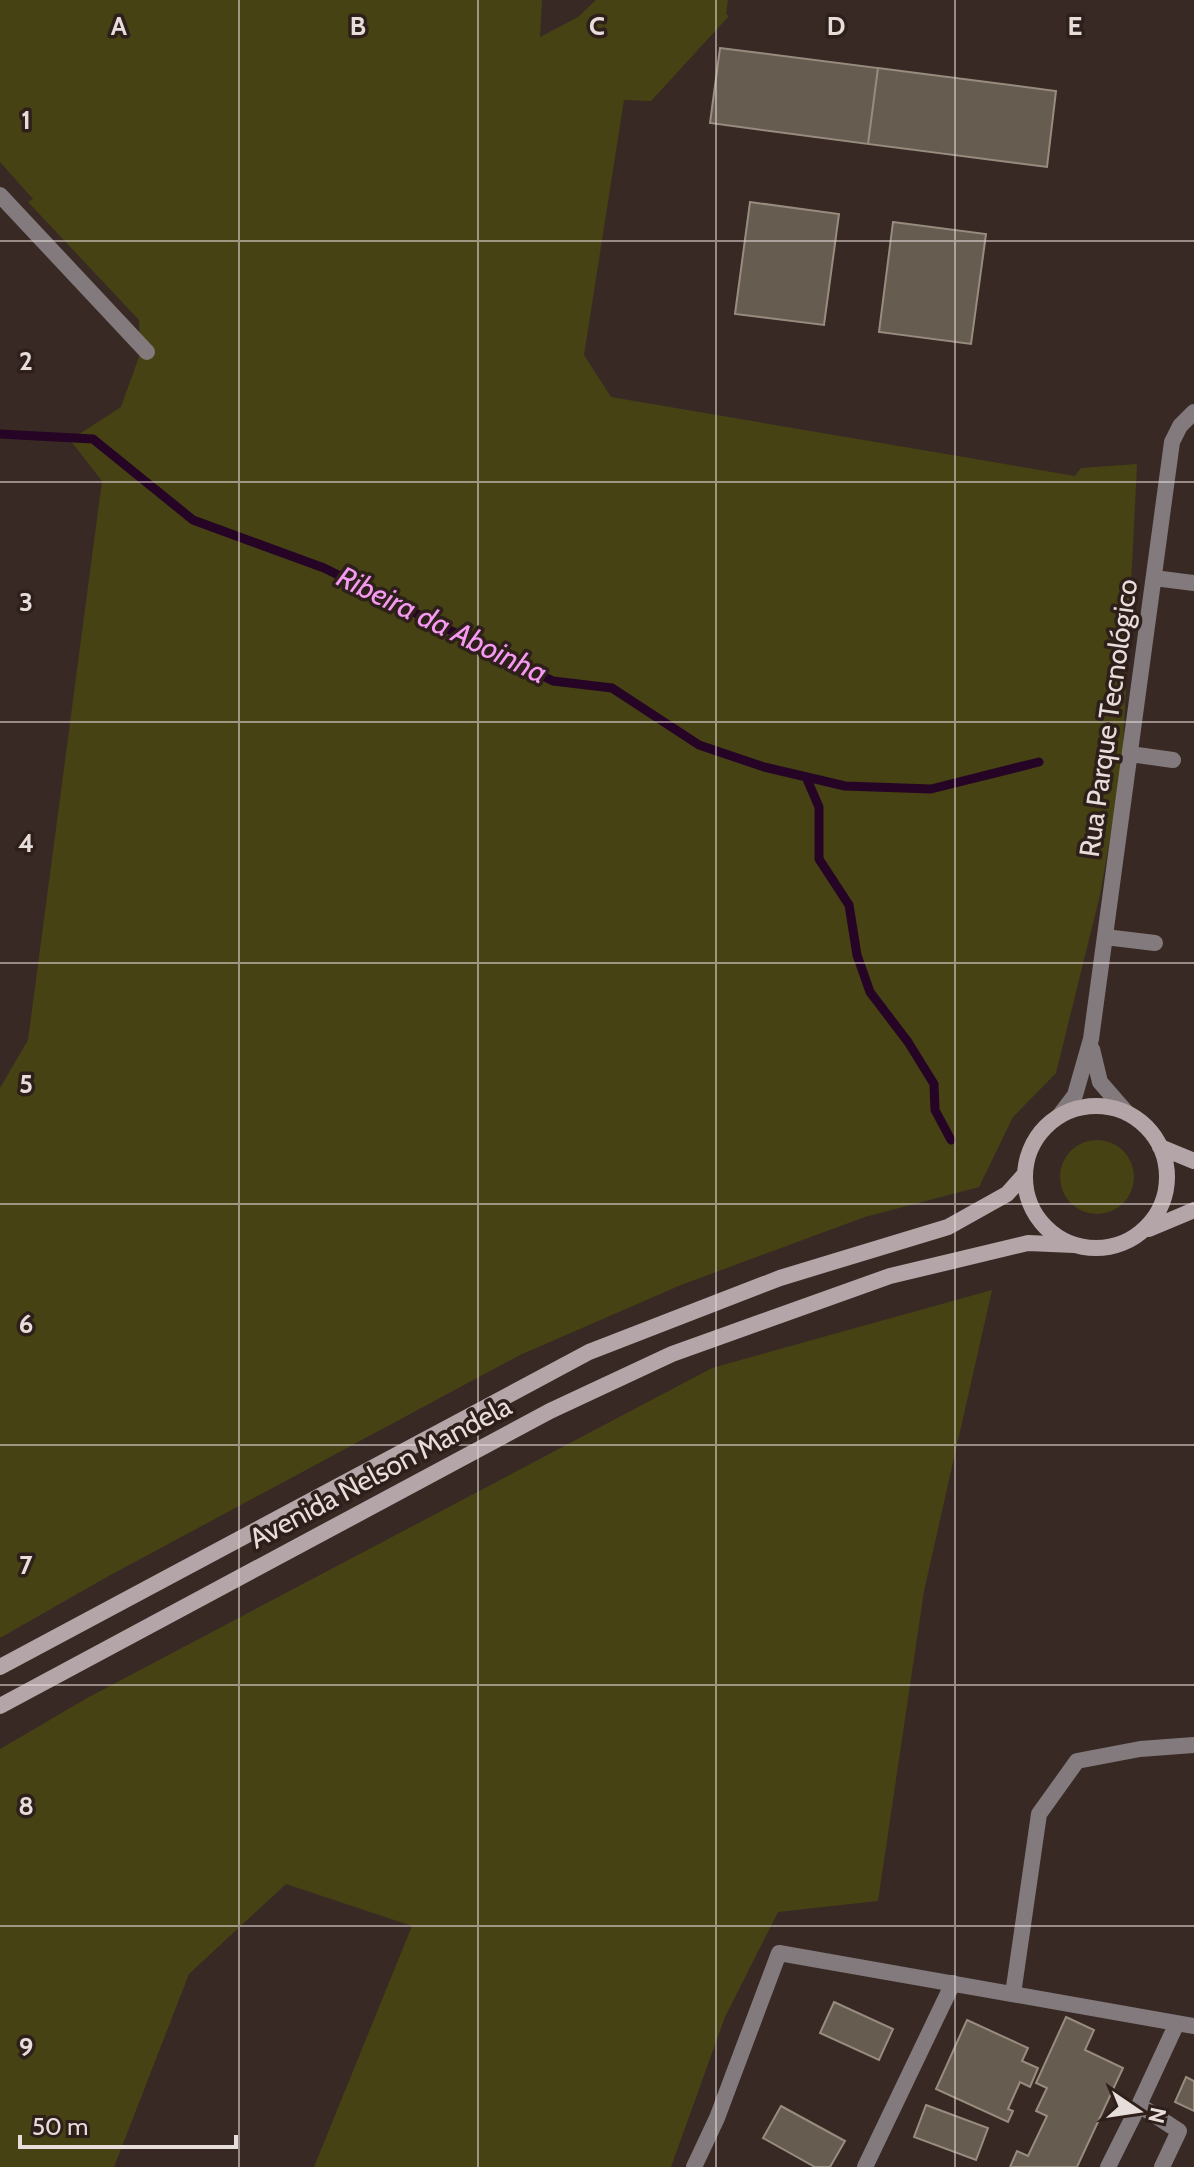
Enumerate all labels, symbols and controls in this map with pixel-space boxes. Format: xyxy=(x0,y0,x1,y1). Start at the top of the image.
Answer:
text: A xyxy=(111,10,128,42)
text: B xyxy=(350,10,366,42)
text: C xyxy=(589,10,605,42)
text: D xyxy=(827,10,845,42)
text: E xyxy=(1068,10,1082,42)
text: 1 xyxy=(21,104,31,136)
text: 2 xyxy=(19,345,33,377)
water label: Ribeira da Aboinha xyxy=(331,558,553,691)
street label: Rua Parque Tecnológico xyxy=(1072,577,1144,859)
text: 3 xyxy=(19,586,33,618)
text: 4 xyxy=(18,827,34,859)
text: 5 xyxy=(19,1068,33,1100)
text: 6 xyxy=(19,1308,33,1340)
street label: Avenida Nelson Mandela xyxy=(243,1388,517,1556)
text: 7 xyxy=(19,1549,33,1581)
text: 8 xyxy=(18,1790,34,1822)
text: 9 xyxy=(19,2031,33,2063)
north arrow xyxy=(1098,2071,1178,2151)
scale bar xyxy=(20,2099,236,2149)
text: N xyxy=(1142,2105,1172,2126)
text: 50 m xyxy=(32,2112,88,2141)

